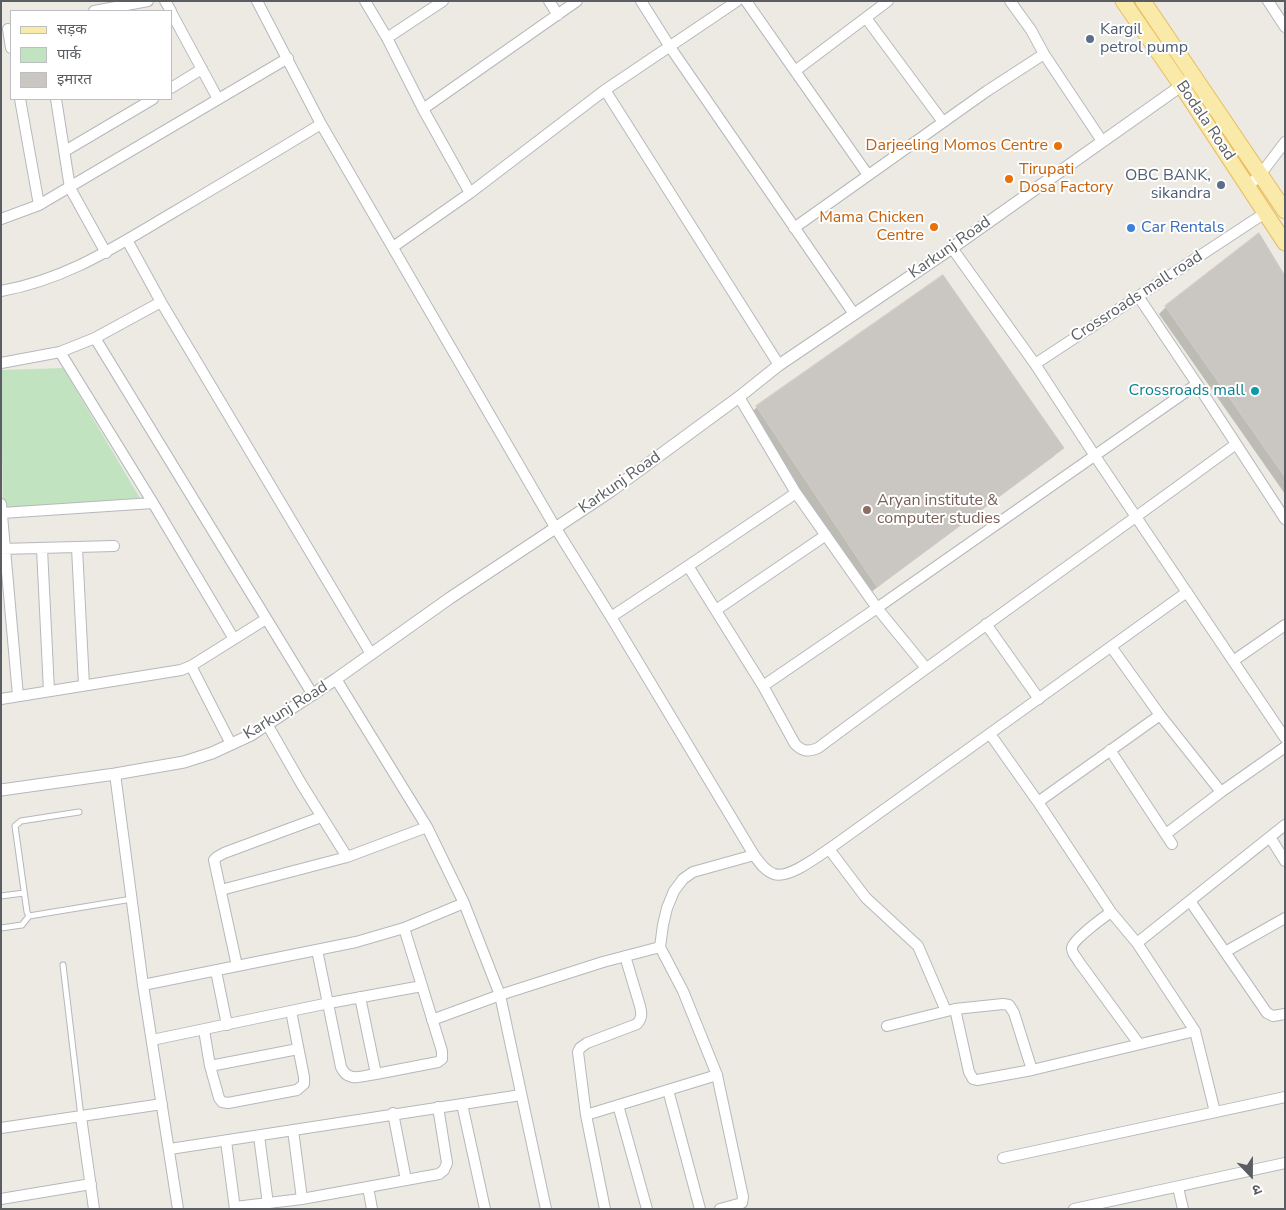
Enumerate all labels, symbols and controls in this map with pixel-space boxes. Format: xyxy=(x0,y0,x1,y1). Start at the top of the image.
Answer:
legend xyxy=(10,10,172,100)
text: सड़क xyxy=(57,19,87,39)
place label: Kargil petrol pump xyxy=(1100,20,1188,58)
marker: Kargil petrol pump xyxy=(1084,33,1096,45)
text: पार्क xyxy=(57,44,81,64)
text: इमारत xyxy=(57,69,92,89)
street label: Bodala Road xyxy=(1171,77,1239,165)
place label: Darjeeling Momos Centre xyxy=(866,136,1048,156)
marker: Darjeeling Momos Centre xyxy=(1052,140,1064,152)
place label: Tirupati Dosa Factory xyxy=(1019,160,1113,198)
place label: OBC BANK, sikandra xyxy=(1125,166,1211,204)
marker: Tirupati Dosa Factory xyxy=(1003,173,1015,185)
marker: OBC BANK, sikandra xyxy=(1215,179,1227,191)
place label: Mama Chicken Centre xyxy=(819,208,924,246)
street label: Karkunj Road xyxy=(905,213,995,283)
place label: Car Rentals xyxy=(1141,218,1224,238)
marker: Mama Chicken Centre xyxy=(928,221,940,233)
marker: Car Rentals xyxy=(1125,222,1137,234)
street label: Crossroads mall road xyxy=(1068,247,1206,347)
place label: Crossroads mall xyxy=(1129,381,1245,401)
marker: Crossroads mall xyxy=(1249,385,1261,397)
street label: Karkunj Road xyxy=(575,448,665,518)
place label: Aryan institute & computer studies xyxy=(877,491,1000,529)
marker: Aryan institute & computer studies xyxy=(861,504,873,516)
street label: Karkunj Road xyxy=(240,678,332,744)
north arrow xyxy=(1226,1150,1276,1200)
text: उ xyxy=(1249,1179,1264,1200)

